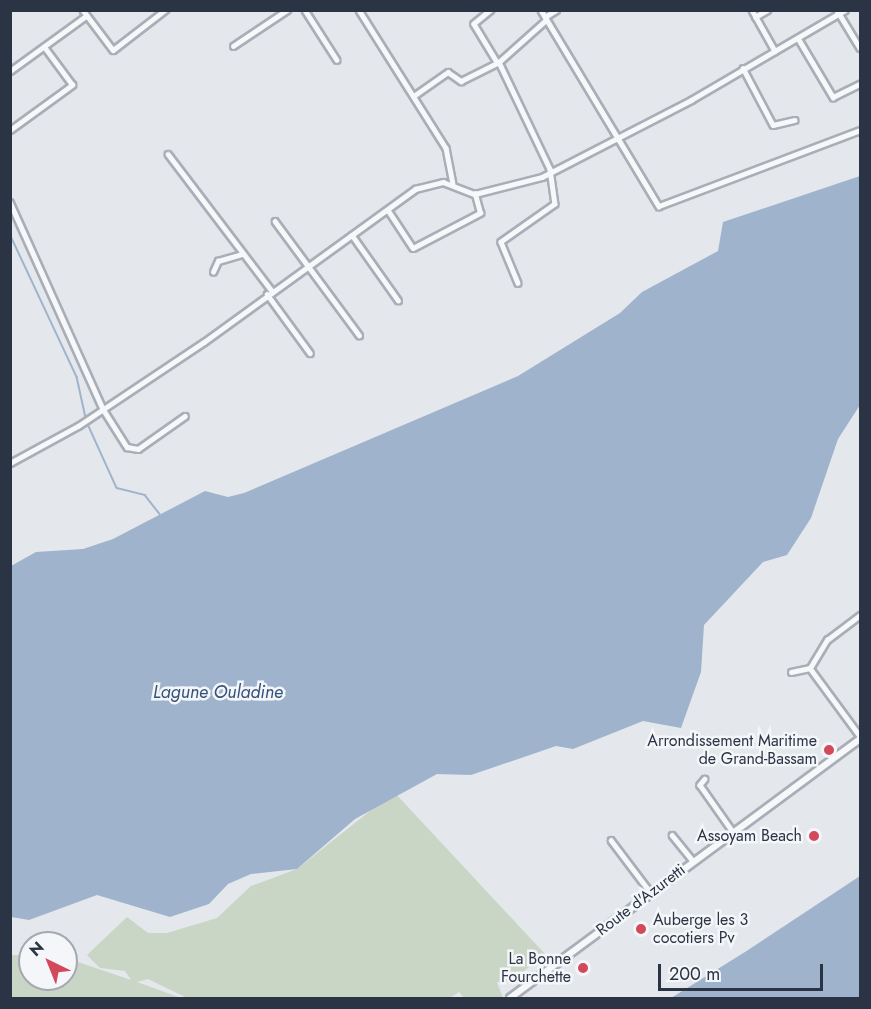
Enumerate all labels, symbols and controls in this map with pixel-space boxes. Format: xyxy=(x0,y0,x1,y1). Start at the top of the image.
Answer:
water label: Lagune Ouladine xyxy=(153,681,283,703)
place label: Arrondissement Maritime de Grand-Bassam xyxy=(647,731,817,769)
marker: Arrondissement Maritime de Grand-Bassam xyxy=(822,743,836,757)
place label: Assoyam Beach xyxy=(697,826,802,846)
marker: Assoyam Beach xyxy=(807,829,821,843)
street label: Route d'Azuretti xyxy=(593,860,689,940)
place label: Auberge les 3 cocotiers Pv xyxy=(653,910,748,948)
marker: Auberge les 3 cocotiers Pv xyxy=(634,922,648,936)
north arrow xyxy=(18,931,78,991)
text: N xyxy=(24,936,49,962)
place label: La Bonne Fourchette xyxy=(501,949,571,987)
scale bar xyxy=(661,952,826,990)
marker: La Bonne Fourchette xyxy=(576,961,590,975)
text: 200 m xyxy=(669,961,720,987)

